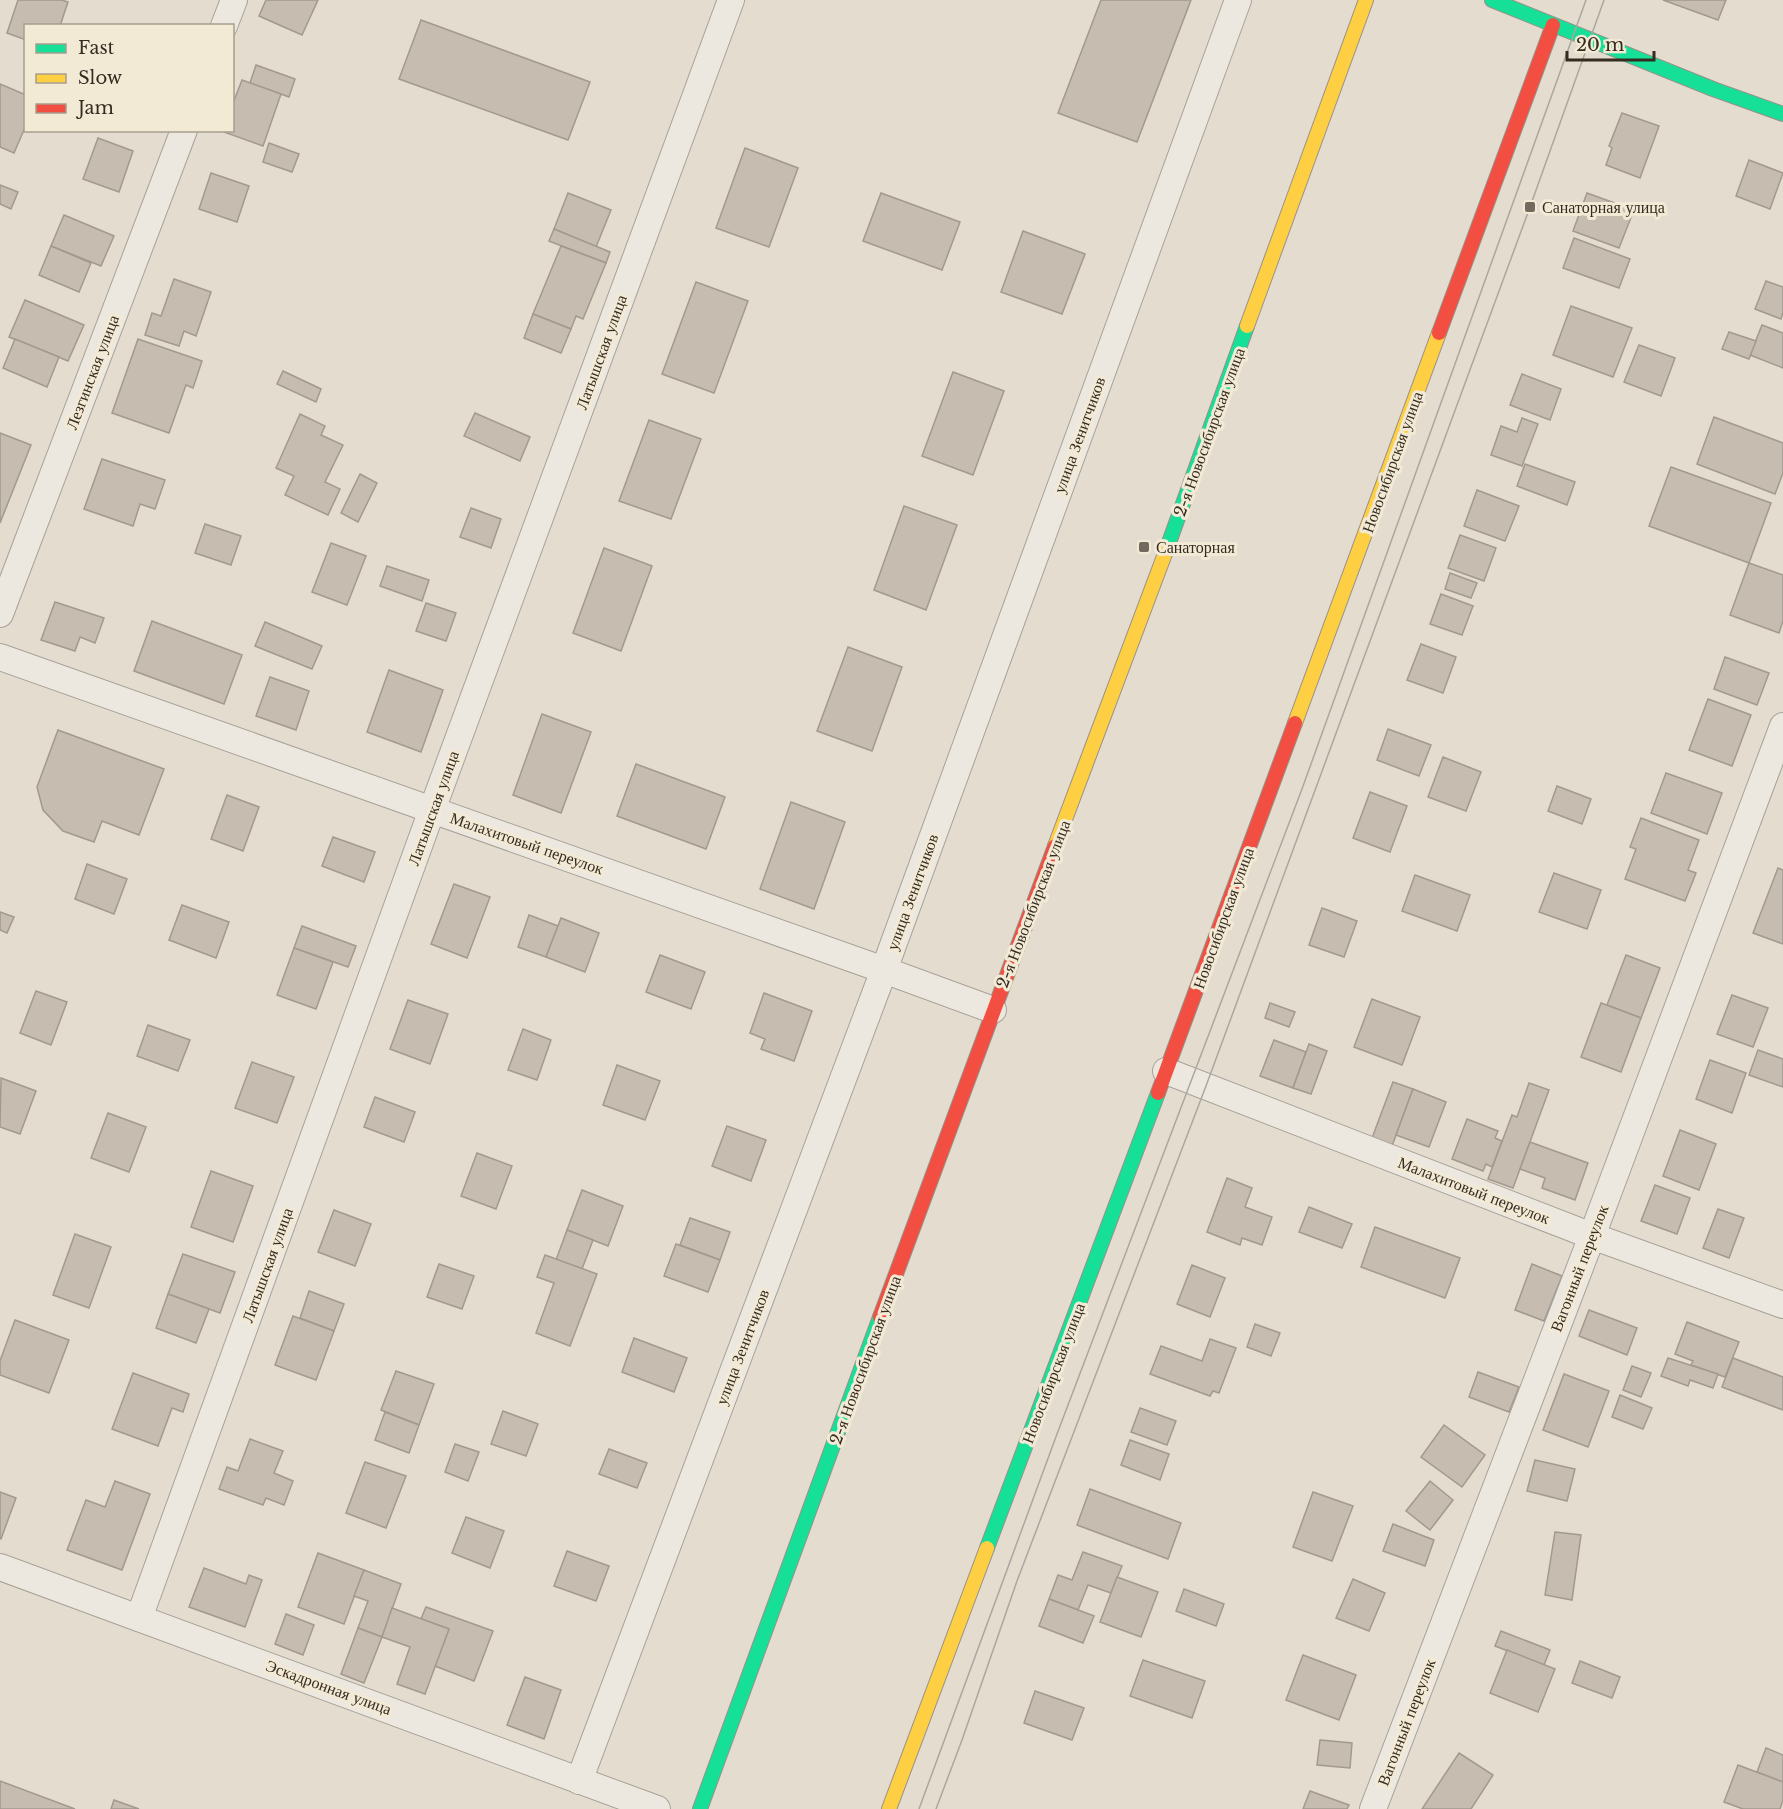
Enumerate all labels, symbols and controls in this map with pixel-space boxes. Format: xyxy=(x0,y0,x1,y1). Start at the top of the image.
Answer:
legend xyxy=(24,24,234,132)
scale bar xyxy=(1567,24,1654,62)
text: 20 m xyxy=(1576,34,1624,56)
text: Fast xyxy=(78,37,115,59)
text: Slow xyxy=(78,67,123,89)
text: Jam xyxy=(76,97,114,119)
place label: Санаторная улица xyxy=(1542,197,1665,217)
marker: Санаторная улица xyxy=(1523,200,1537,214)
street label: Латышская улица xyxy=(571,292,631,412)
street label: Лезгинская улица xyxy=(61,312,123,432)
street label: 2-я Новосибирская улица xyxy=(1169,345,1249,519)
street label: улица Зенитчиков xyxy=(1049,374,1109,496)
street label: Новосибирская улица xyxy=(1357,389,1427,535)
place label: Санаторная xyxy=(1156,537,1235,557)
marker: Санаторная xyxy=(1137,540,1151,554)
street label: Латышская улица xyxy=(403,748,463,868)
street label: Малахитовый переулок xyxy=(448,807,606,879)
street label: 2-я Новосибирская улица xyxy=(992,817,1074,991)
street label: улица Зенитчиков xyxy=(882,831,942,953)
street label: Новосибирская улица xyxy=(1188,845,1258,991)
street label: Малахитовый переулок xyxy=(1395,1152,1553,1228)
street label: Вагонный переулок xyxy=(1546,1201,1612,1334)
street label: Латышская улица xyxy=(237,1205,297,1325)
street label: 2-я Новосибирская улица xyxy=(825,1273,905,1447)
street label: улица Зенитчиков xyxy=(711,1286,773,1408)
street label: Новосибирская улица xyxy=(1017,1300,1089,1446)
street label: Эскадронная улица xyxy=(264,1655,394,1719)
street label: Вагонный переулок xyxy=(1373,1655,1439,1788)

